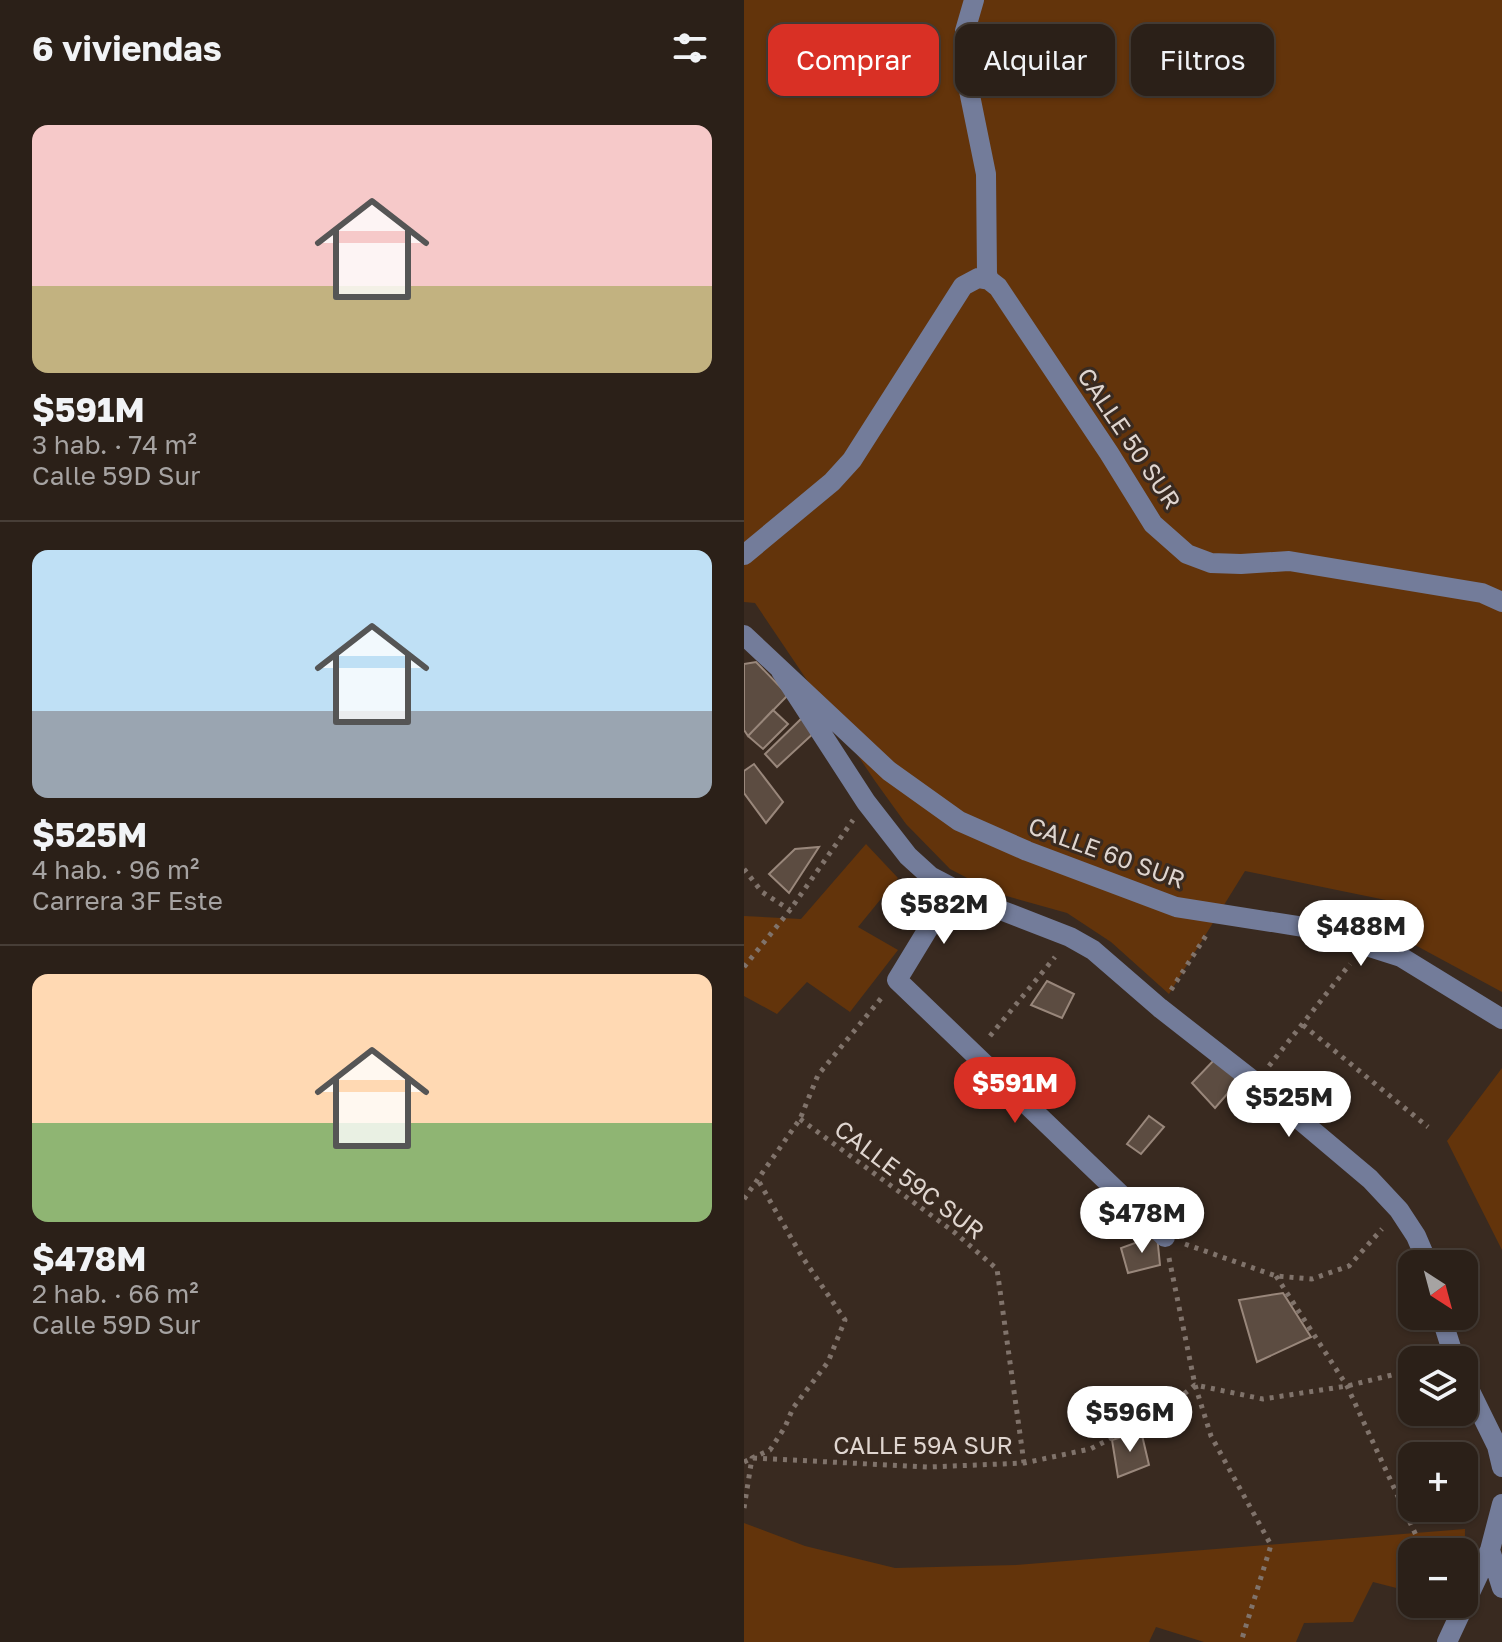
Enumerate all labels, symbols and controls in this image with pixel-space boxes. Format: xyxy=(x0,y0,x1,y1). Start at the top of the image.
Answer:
chip: Comprar xyxy=(768,24,939,96)
chip: Alquilar xyxy=(955,24,1115,96)
chip: Filtros xyxy=(1131,24,1274,96)
icon: filters xyxy=(668,26,712,70)
text: 6 viviendas xyxy=(32,28,222,68)
icon: home xyxy=(300,177,444,321)
street label: CALLE 50 SUR xyxy=(1072,362,1188,514)
text: $591M xyxy=(32,389,145,429)
text: 3 hab. · 74 m² xyxy=(32,429,197,460)
text: Calle 59D Sur xyxy=(32,460,200,491)
icon: home xyxy=(300,602,444,746)
street label: CALLE 60 SUR xyxy=(1025,810,1189,894)
text: $525M xyxy=(32,814,147,854)
text: 4 hab. · 96 m² xyxy=(32,854,199,885)
pin: $582M xyxy=(888,878,1000,946)
text: Carrera 3F Este xyxy=(32,885,223,916)
text: $582M xyxy=(900,888,988,919)
pin: $488M xyxy=(1305,900,1417,968)
text: $488M xyxy=(1316,910,1406,941)
icon: home xyxy=(300,1026,444,1170)
pin: $591M xyxy=(959,1057,1071,1125)
text: $591M xyxy=(972,1067,1058,1098)
pin: $525M xyxy=(1233,1071,1345,1139)
text: $525M xyxy=(1245,1081,1333,1112)
street label: CALLE 59C SUR xyxy=(829,1113,991,1245)
pin: $478M xyxy=(1086,1187,1198,1255)
text: $478M xyxy=(1098,1197,1186,1228)
text: $478M xyxy=(32,1238,147,1278)
north arrow xyxy=(1398,1250,1478,1330)
map controls xyxy=(1398,1250,1478,1618)
text: 2 hab. · 66 m² xyxy=(32,1278,199,1309)
text: Calle 59D Sur xyxy=(32,1309,200,1340)
button: layers xyxy=(1398,1346,1478,1426)
pin: $596M xyxy=(1074,1386,1186,1454)
text: $596M xyxy=(1085,1396,1175,1427)
street label: CALLE 59A SUR xyxy=(833,1430,1013,1459)
button: + xyxy=(1398,1442,1478,1522)
button: − xyxy=(1398,1538,1478,1618)

